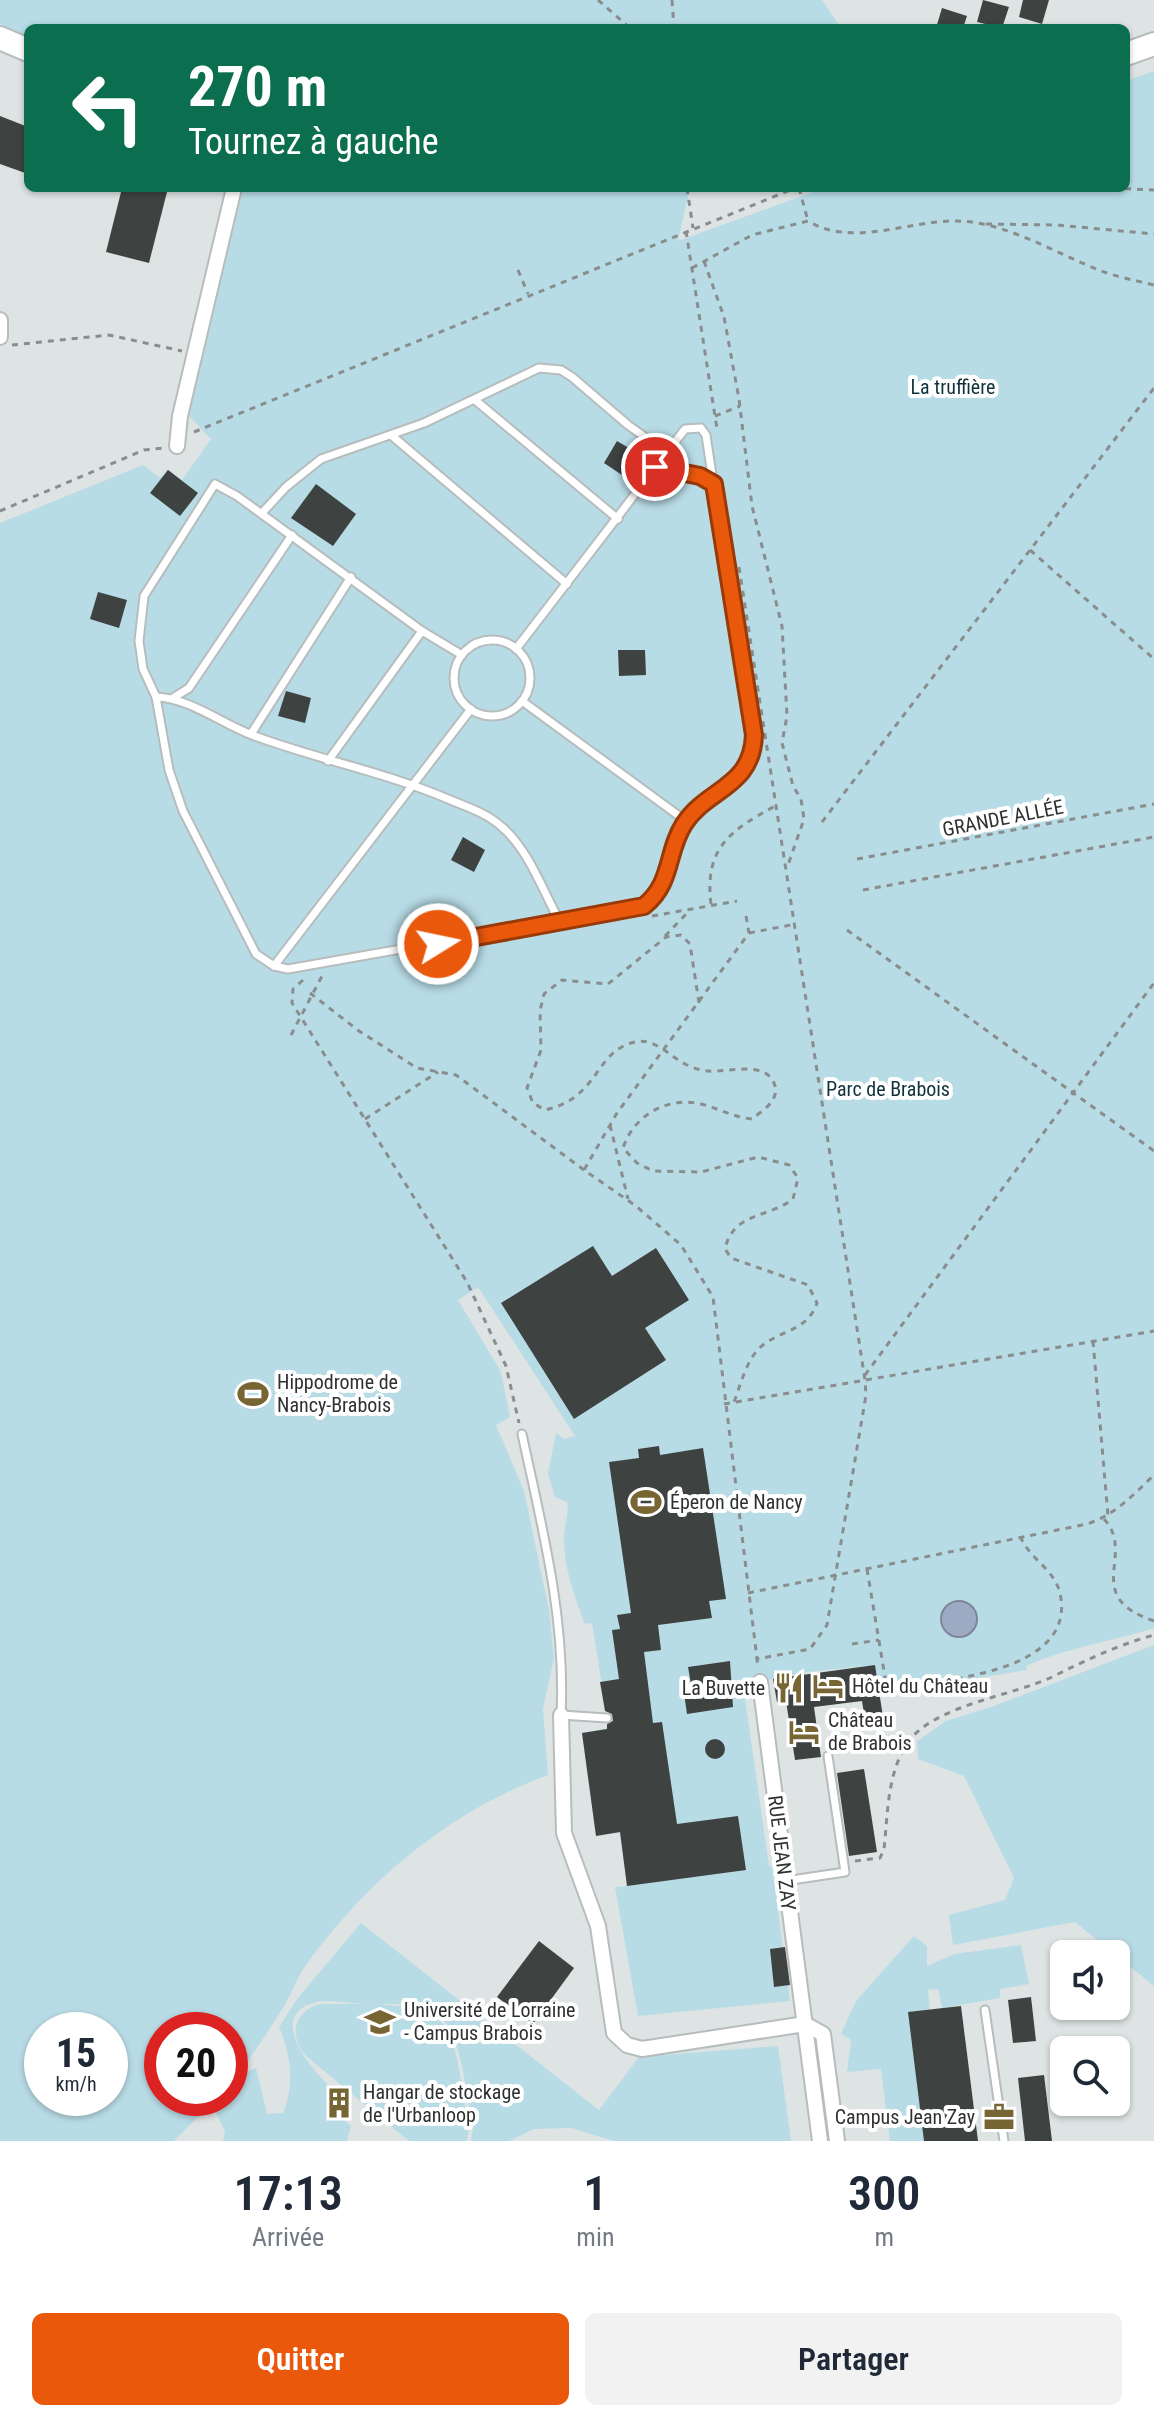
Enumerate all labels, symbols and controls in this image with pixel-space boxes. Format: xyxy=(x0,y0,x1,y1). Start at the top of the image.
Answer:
text: 270 m xyxy=(188,54,327,120)
icon: left xyxy=(56,56,160,160)
text: Tournez à gauche xyxy=(188,121,439,163)
park label: La truffière xyxy=(911,375,995,399)
pin xyxy=(621,433,689,501)
icon: arrive xyxy=(633,445,677,489)
street label: GRANDE ALLÉE xyxy=(940,794,1066,841)
position arrow xyxy=(396,902,480,986)
park label: Parc de Brabois xyxy=(826,1077,950,1101)
place label: Hippodrome de Nancy-Brabois xyxy=(277,1370,398,1417)
sports icon: Hippodrome de Nancy-Brabois xyxy=(236,1377,270,1411)
sports icon: Éperon de Nancy xyxy=(629,1485,663,1519)
place label: Éperon de Nancy xyxy=(670,1490,803,1514)
hotel icon: Hôtel du Château xyxy=(811,1669,845,1703)
restaurant icon: La Buvette xyxy=(772,1671,806,1705)
place label: Hôtel du Château xyxy=(852,1674,988,1698)
place label: La Buvette xyxy=(682,1676,765,1700)
place label: Château de Brabois xyxy=(828,1708,912,1755)
hotel icon: Château de Brabois xyxy=(787,1715,821,1749)
street label: RUE JEAN ZAY xyxy=(763,1794,801,1913)
map controls xyxy=(1050,1940,1130,2116)
button: sound xyxy=(1050,1940,1130,2020)
place label: Université de Lorraine - Campus Brabois xyxy=(404,1998,575,2045)
school or university icon: Université de Lorraine - Campus Brabois xyxy=(363,2005,397,2039)
speed limit sign: 20 xyxy=(144,2012,248,2116)
text: 15 xyxy=(56,2030,96,2077)
button: search xyxy=(1050,2036,1130,2116)
text: km/h xyxy=(55,2072,97,2096)
place label: Hangar de stockage de l'Urbanloop xyxy=(363,2080,521,2127)
building icon: Hangar de stockage de l'Urbanloop xyxy=(322,2086,356,2120)
office icon: Campus Jean Zay xyxy=(982,2100,1016,2134)
place label: Campus Jean Zay xyxy=(835,2105,975,2129)
text: 17:13 xyxy=(234,2165,343,2222)
text: 1 xyxy=(583,2165,607,2222)
text: 300 xyxy=(848,2165,920,2222)
text: Arrivée xyxy=(252,2222,324,2252)
text: min xyxy=(576,2222,614,2252)
text: m xyxy=(874,2222,894,2252)
button: Quitter xyxy=(32,2313,569,2405)
button: Partager xyxy=(585,2313,1122,2405)

